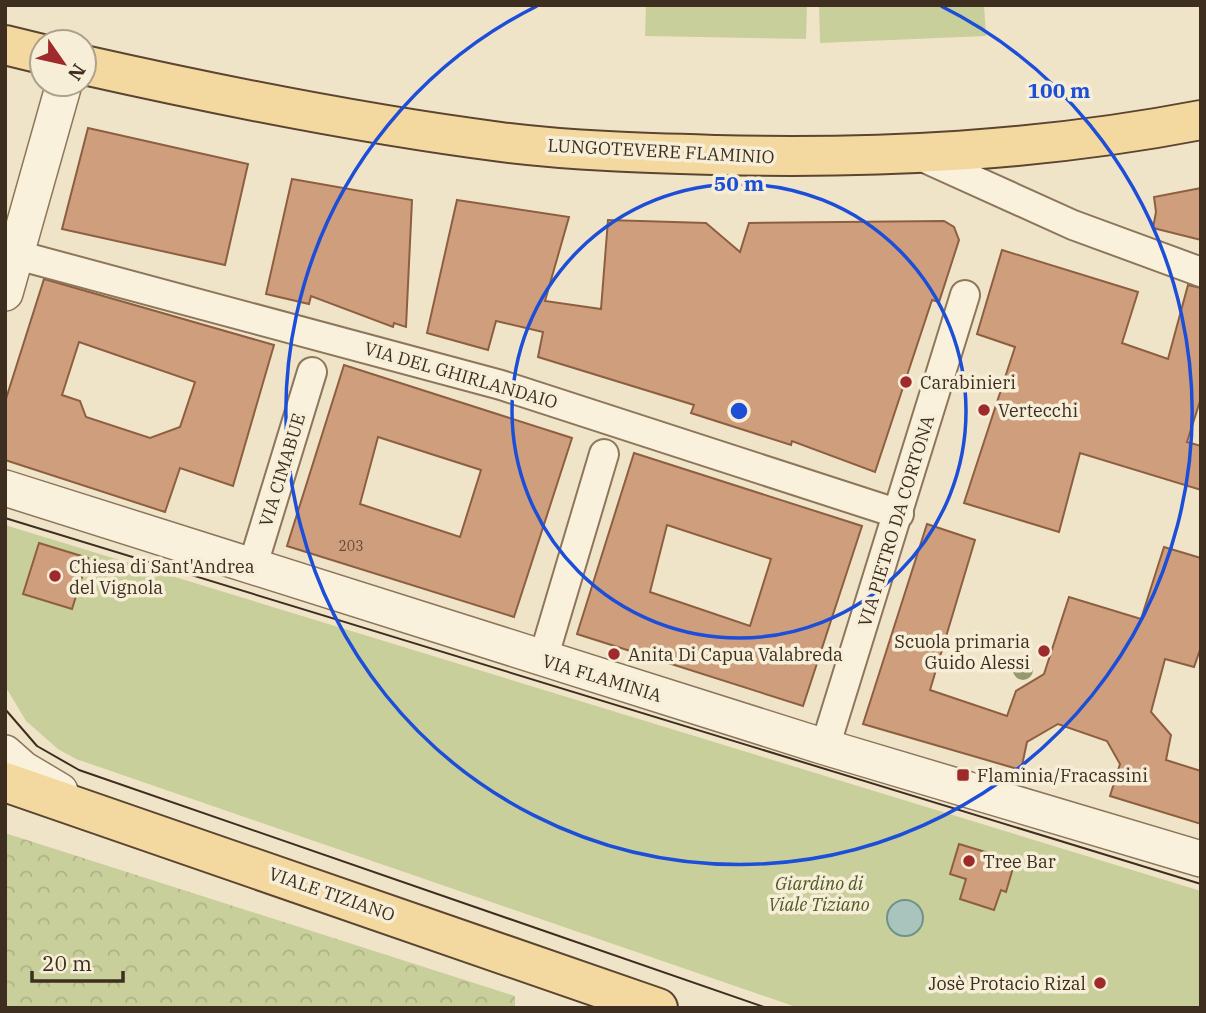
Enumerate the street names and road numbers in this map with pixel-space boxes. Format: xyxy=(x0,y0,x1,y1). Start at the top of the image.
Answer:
street label: LUNGOTEVERE FLAMINIO xyxy=(547,134,775,168)
street label: VIA DEL GHIRLANDAIO xyxy=(362,336,560,414)
street label: VIA CIMABUE xyxy=(254,410,310,530)
street label: VIA PIETRO DA CORTONA xyxy=(853,412,939,629)
street label: VIA FLAMINIA xyxy=(539,649,665,707)
street label: VIALE TIZIANO xyxy=(266,862,398,926)

